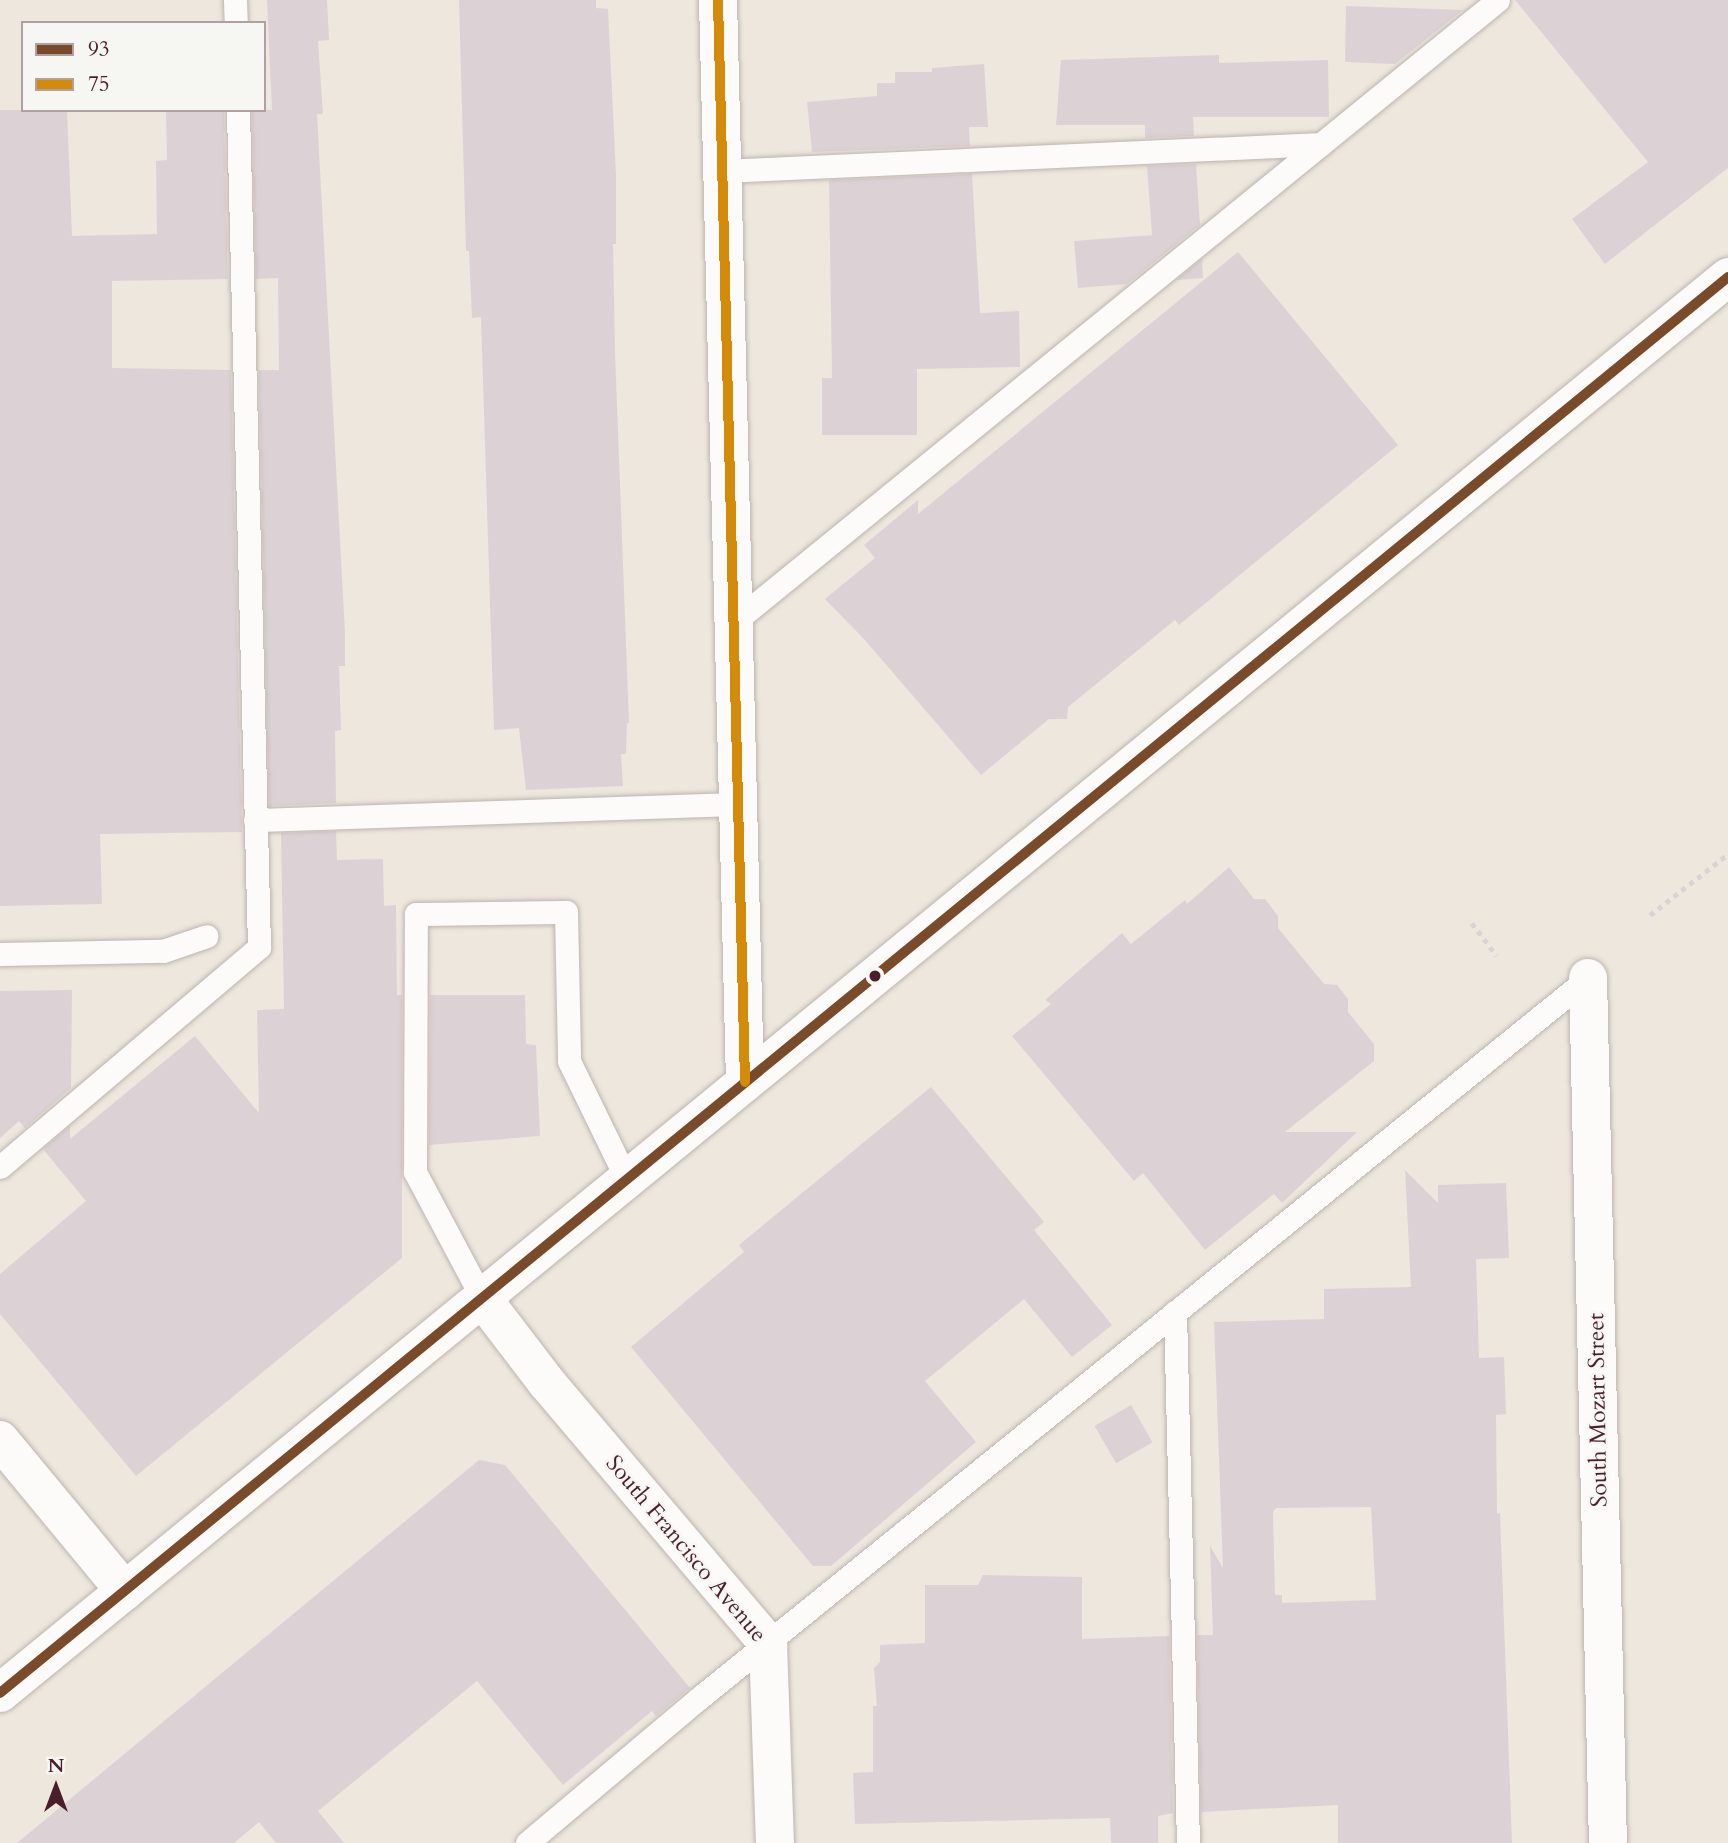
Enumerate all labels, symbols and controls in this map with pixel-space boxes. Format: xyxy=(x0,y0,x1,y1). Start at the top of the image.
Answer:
legend xyxy=(21,21,266,112)
text: 93 xyxy=(88,35,110,64)
text: 75 xyxy=(88,70,110,99)
unlabelled marker xyxy=(868,969,882,983)
street label: South Mozart Street xyxy=(1583,1313,1613,1507)
street label: South Francisco Avenue xyxy=(600,1450,772,1648)
north arrow xyxy=(21,1752,91,1822)
text: N xyxy=(48,1753,64,1779)

